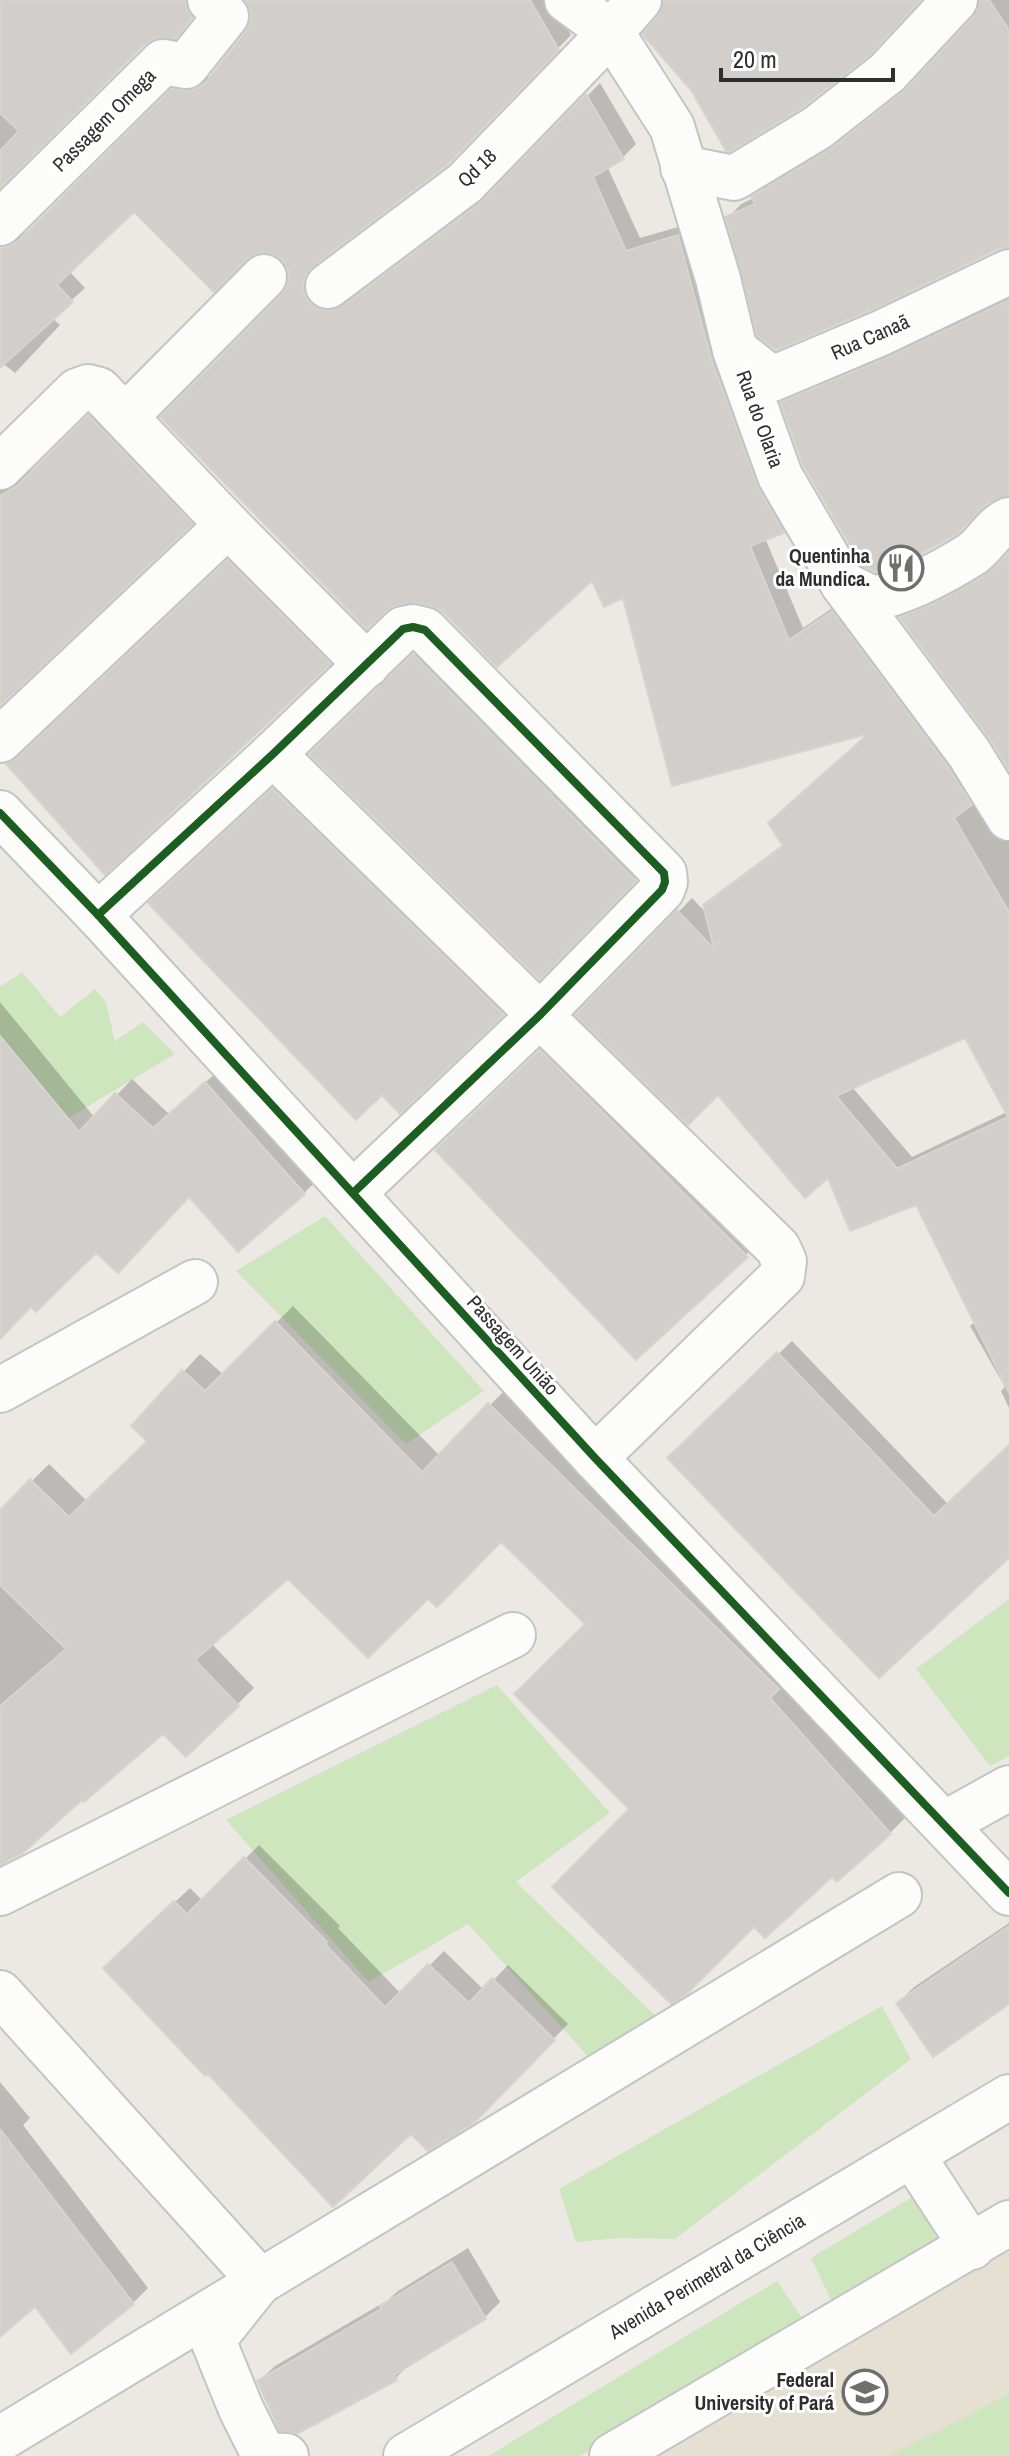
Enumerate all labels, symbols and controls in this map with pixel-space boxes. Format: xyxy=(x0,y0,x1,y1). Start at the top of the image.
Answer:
scale bar xyxy=(721,32,893,82)
text: 20 m xyxy=(733,43,777,75)
street label: Passagem Omega xyxy=(46,62,161,177)
street label: Qd 18 xyxy=(451,142,502,193)
street label: Rua Canaã xyxy=(826,307,913,366)
street label: Rua do Olaria xyxy=(730,366,791,471)
place label: Quentinha da Mundica. xyxy=(775,542,870,592)
restaurant icon: Quentinha da Mundica. xyxy=(877,544,925,592)
street label: Passagem União xyxy=(461,1289,565,1400)
street label: Avenida Perimetral da Ciência xyxy=(603,2206,810,2345)
place label: Federal University of Pará xyxy=(695,2366,834,2416)
school or university icon: Federal University of Pará xyxy=(841,2368,889,2416)

